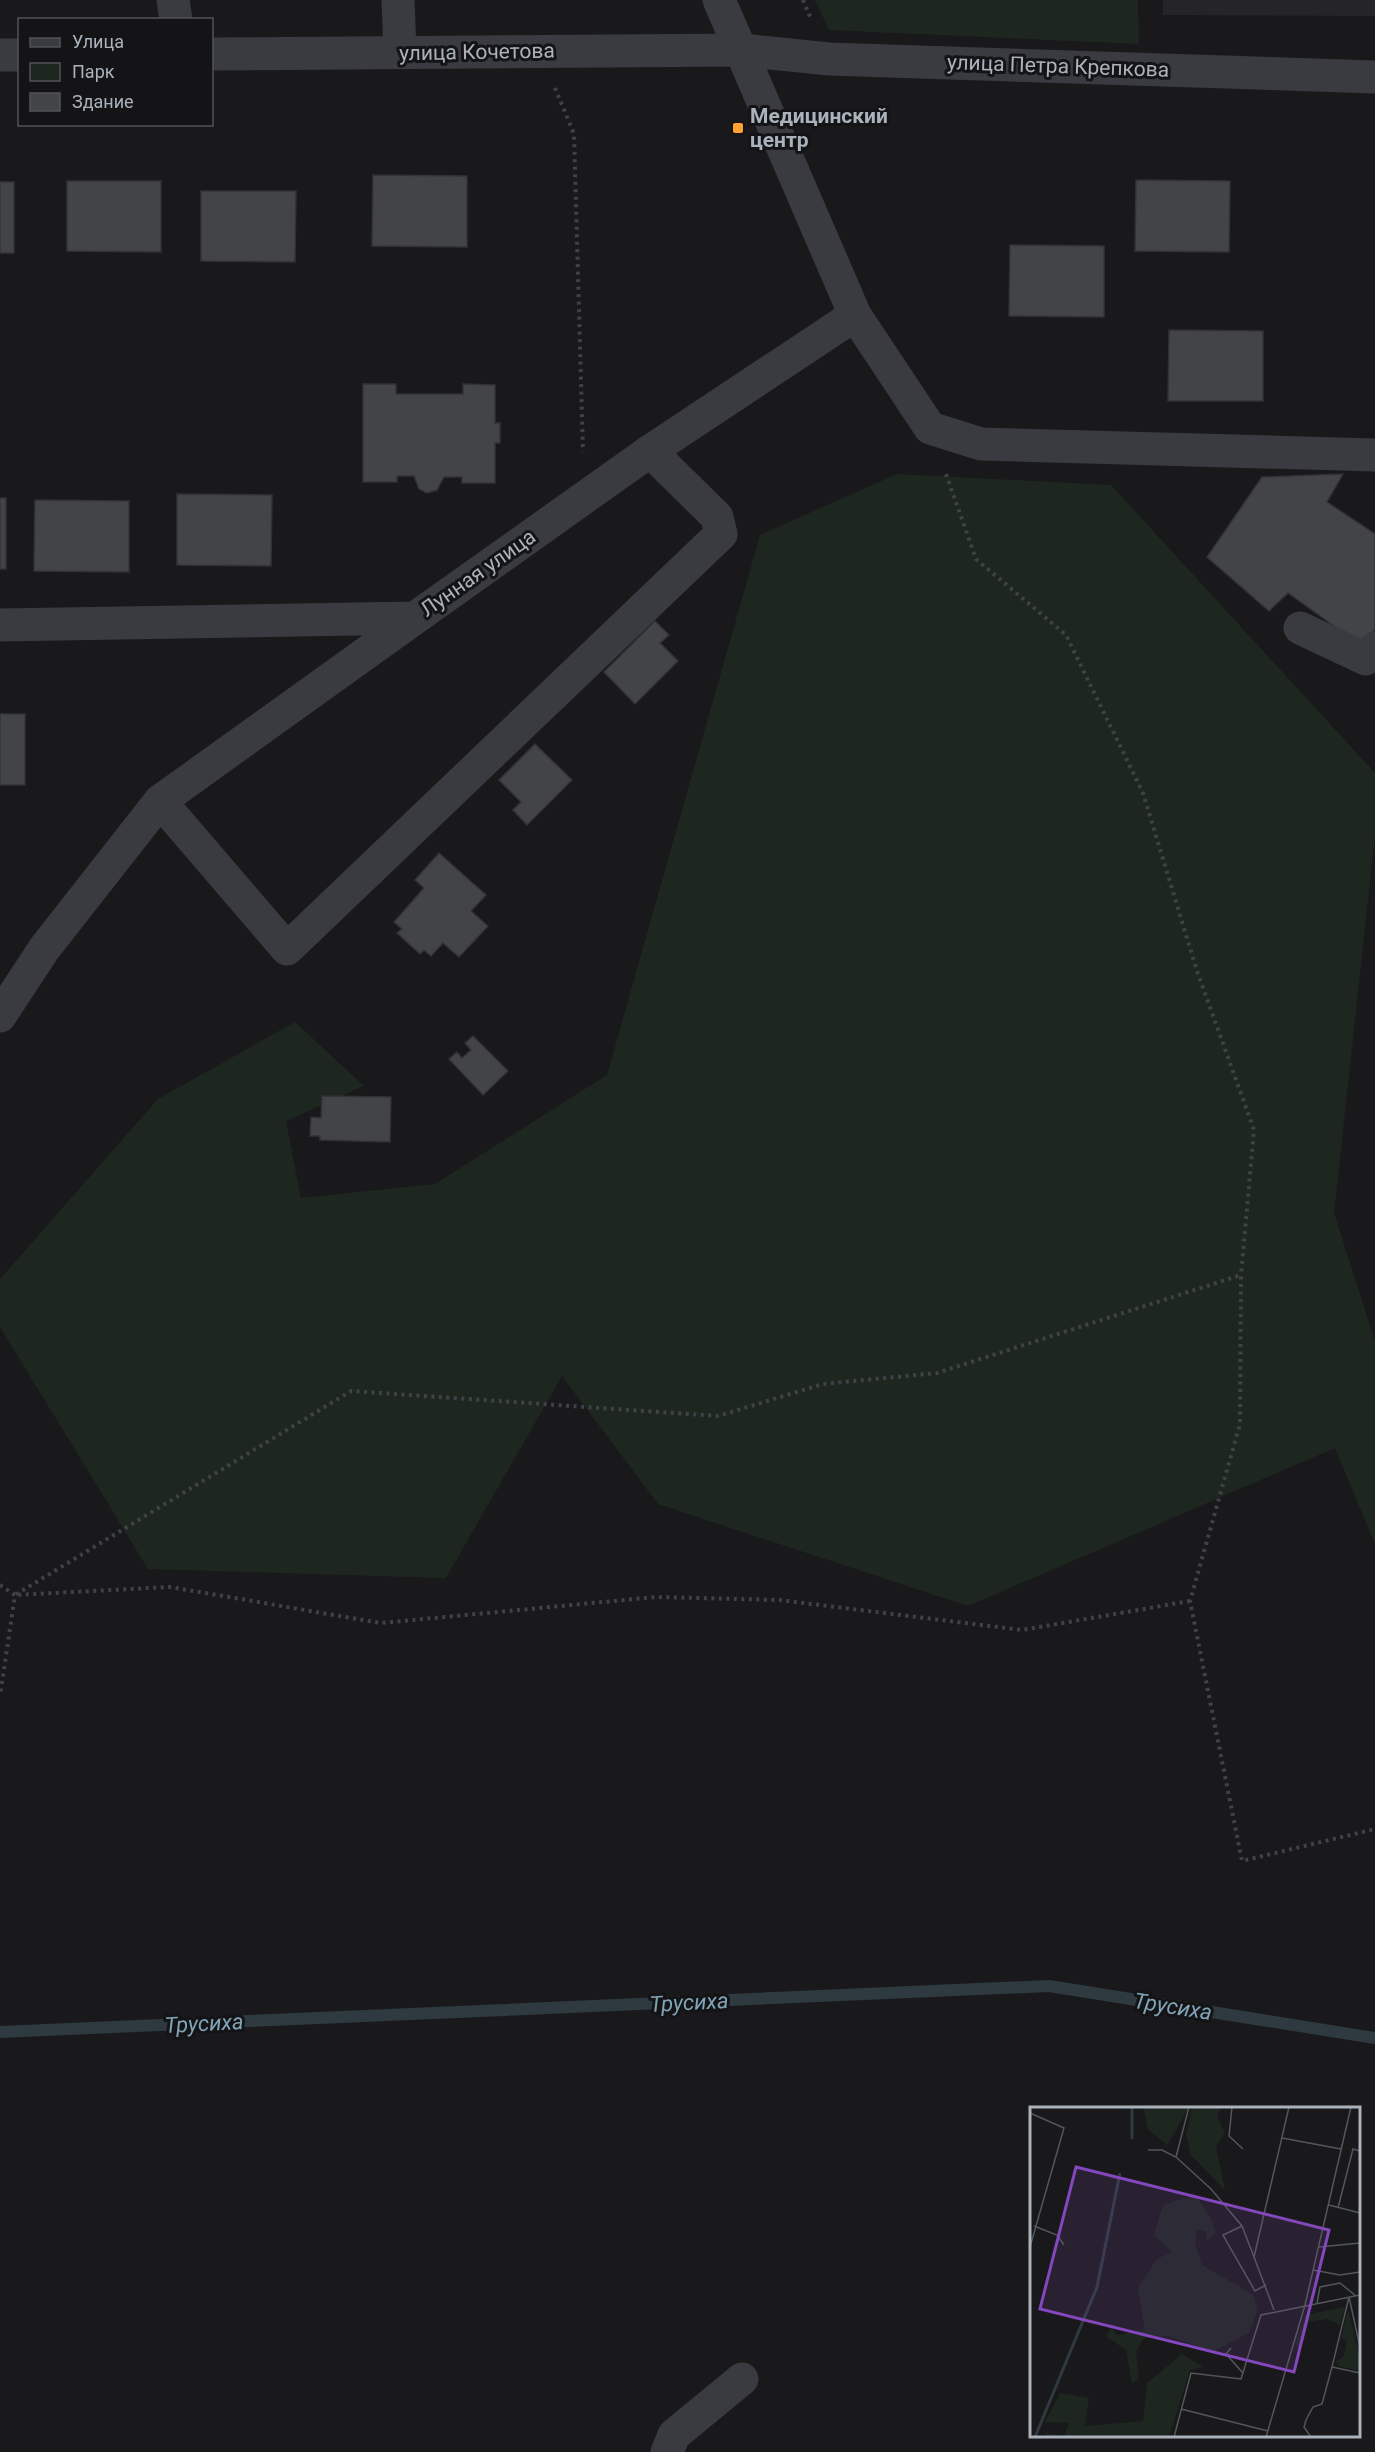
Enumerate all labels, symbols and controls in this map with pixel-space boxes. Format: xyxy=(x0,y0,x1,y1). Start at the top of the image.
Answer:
legend xyxy=(18,18,213,126)
text: Улица xyxy=(72,31,124,52)
street label: улица Кочетова xyxy=(399,39,555,65)
street label: улица Петра Крепкова xyxy=(947,50,1169,82)
text: Парк xyxy=(72,61,115,82)
text: Здание xyxy=(72,91,134,112)
place label: Медицинский центр xyxy=(750,104,888,152)
marker: Медицинский центр xyxy=(731,121,745,135)
street label: Лунная улица xyxy=(416,524,540,622)
water label: Трусиха xyxy=(649,1988,729,2017)
water label: Трусиха xyxy=(1132,1988,1214,2025)
water label: Трусиха xyxy=(164,2009,244,2038)
inset map xyxy=(1030,2107,1360,2437)

